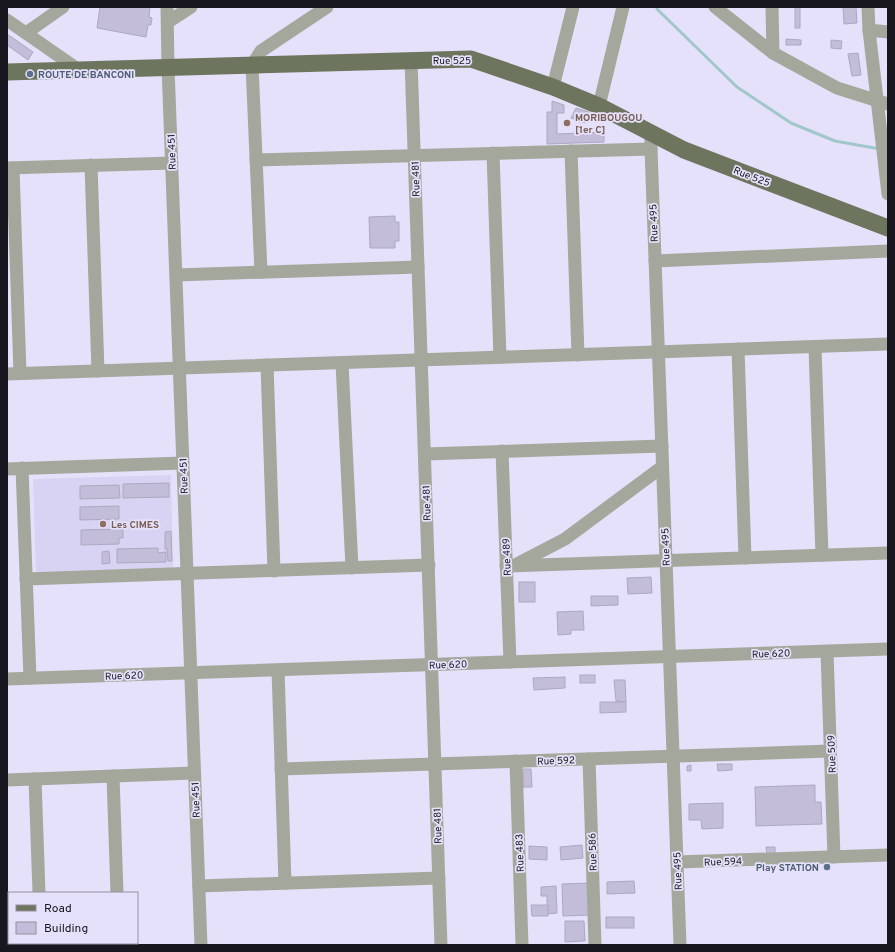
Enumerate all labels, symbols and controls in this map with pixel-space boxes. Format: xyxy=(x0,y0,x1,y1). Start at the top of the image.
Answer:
street label: Rue 525 xyxy=(433,55,471,68)
marker: ROUTE DE BANCONI xyxy=(25,69,35,79)
place label: ROUTE DE BANCONI xyxy=(38,69,134,82)
place label: MORIBOUGOU [1er C] xyxy=(575,112,642,137)
marker: MORIBOUGOU [1er C] xyxy=(562,118,572,128)
street label: Rue 451 xyxy=(165,134,180,170)
street label: Rue 481 xyxy=(409,161,424,197)
street label: Rue 525 xyxy=(731,164,772,190)
street label: Rue 495 xyxy=(647,204,662,242)
street label: Rue 451 xyxy=(177,458,192,494)
street label: Rue 481 xyxy=(420,485,435,521)
marker: Les CIMES xyxy=(98,519,108,529)
place label: Les CIMES xyxy=(111,519,159,532)
street label: Rue 495 xyxy=(659,528,674,566)
street label: Rue 489 xyxy=(500,538,515,576)
street label: Rue 620 xyxy=(752,647,790,662)
street label: Rue 620 xyxy=(429,658,467,673)
street label: Rue 620 xyxy=(105,669,143,684)
street label: Rue 509 xyxy=(825,735,840,773)
street label: Rue 592 xyxy=(537,754,575,769)
street label: Rue 451 xyxy=(189,782,204,818)
street label: Rue 481 xyxy=(431,808,446,844)
street label: Rue 586 xyxy=(586,833,601,871)
street label: Rue 483 xyxy=(513,834,528,872)
street label: Rue 495 xyxy=(671,852,686,890)
street label: Rue 594 xyxy=(704,855,742,870)
place label: Play STATION xyxy=(756,862,819,875)
marker: Play STATION xyxy=(822,862,832,872)
legend xyxy=(8,892,138,944)
text: Road xyxy=(44,901,72,917)
text: Building xyxy=(44,921,88,937)

